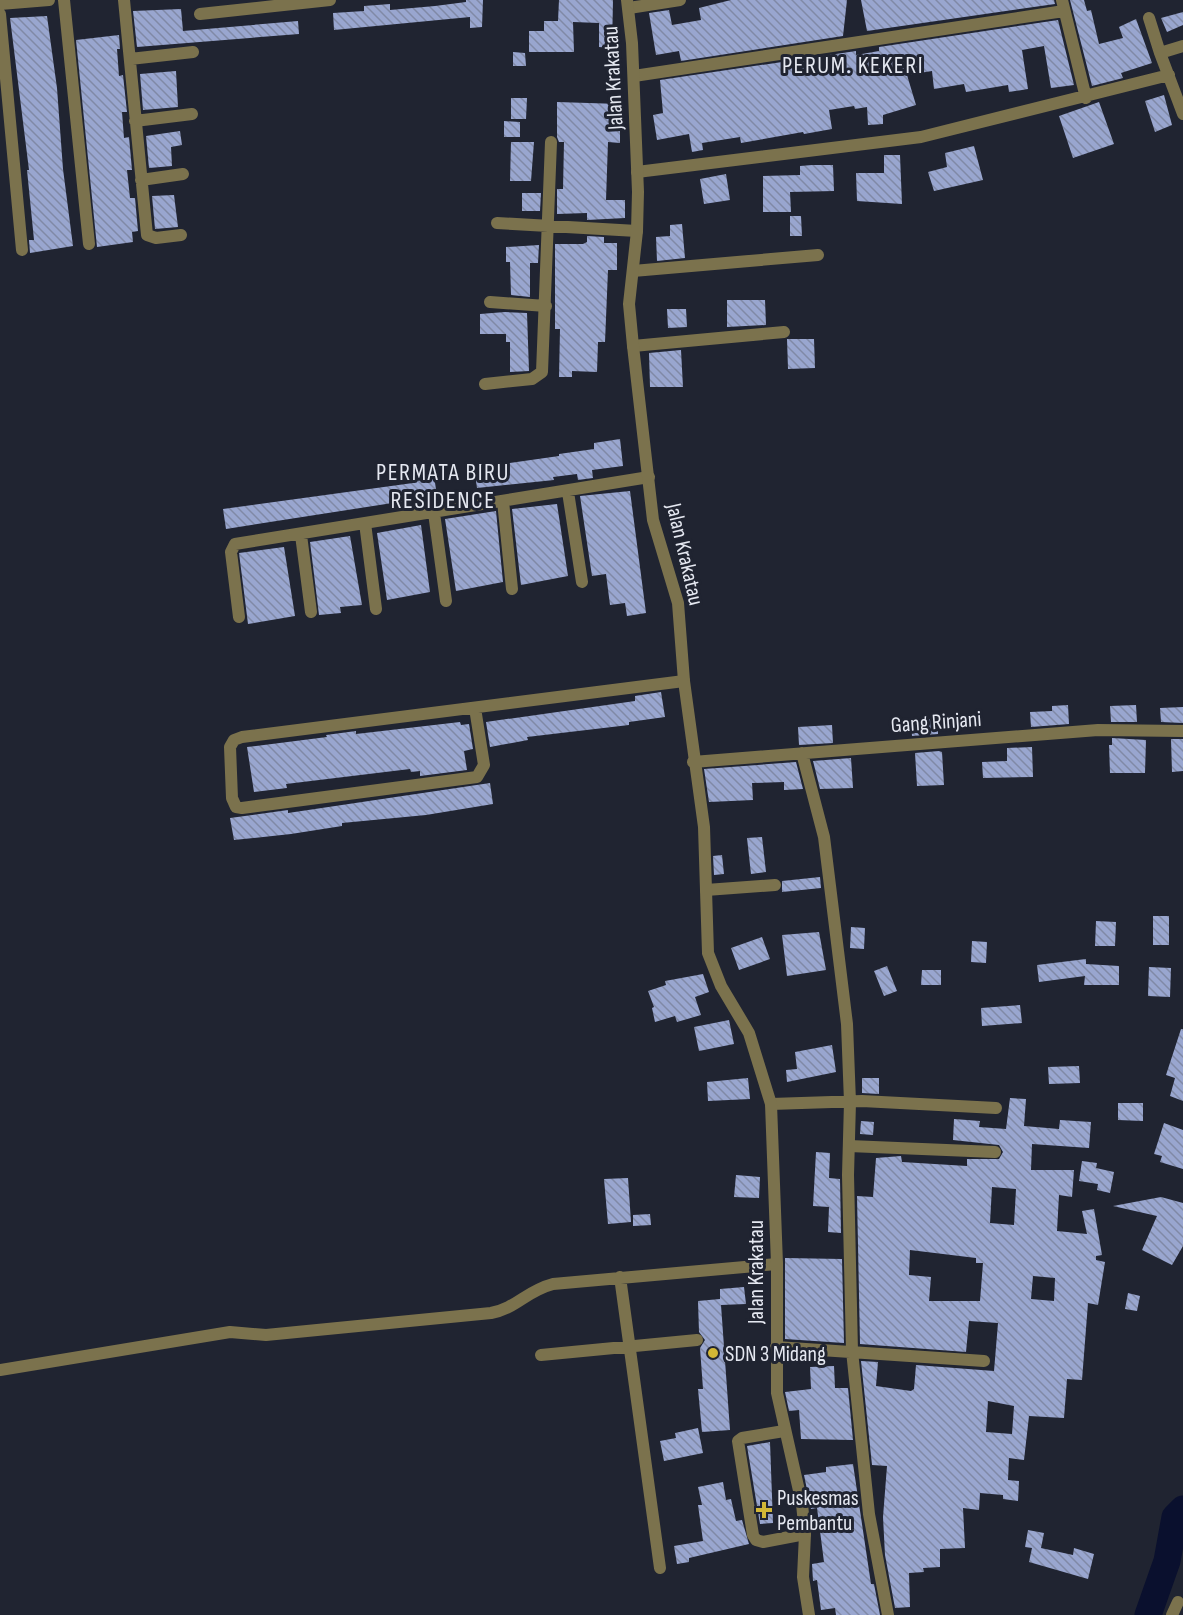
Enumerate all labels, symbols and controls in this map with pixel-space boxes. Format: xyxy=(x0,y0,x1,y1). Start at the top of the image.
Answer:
street label: Jalan Krakatau xyxy=(597,25,630,131)
district label: PERUM. KEKERI xyxy=(782,51,924,80)
district label: PERMATA BIRU RESIDENCE xyxy=(376,458,510,515)
street label: Jalan Krakatau xyxy=(659,500,709,608)
street label: Gang Rinjani xyxy=(890,706,982,739)
street label: Jalan Krakatau xyxy=(743,1220,770,1325)
place label: SDN 3 Midang xyxy=(725,1341,826,1368)
marker: SDN 3 Midang xyxy=(706,1346,720,1360)
place label: Puskesmas Pembantu xyxy=(777,1485,859,1537)
marker: Puskesmas Pembantu xyxy=(755,1501,773,1519)

